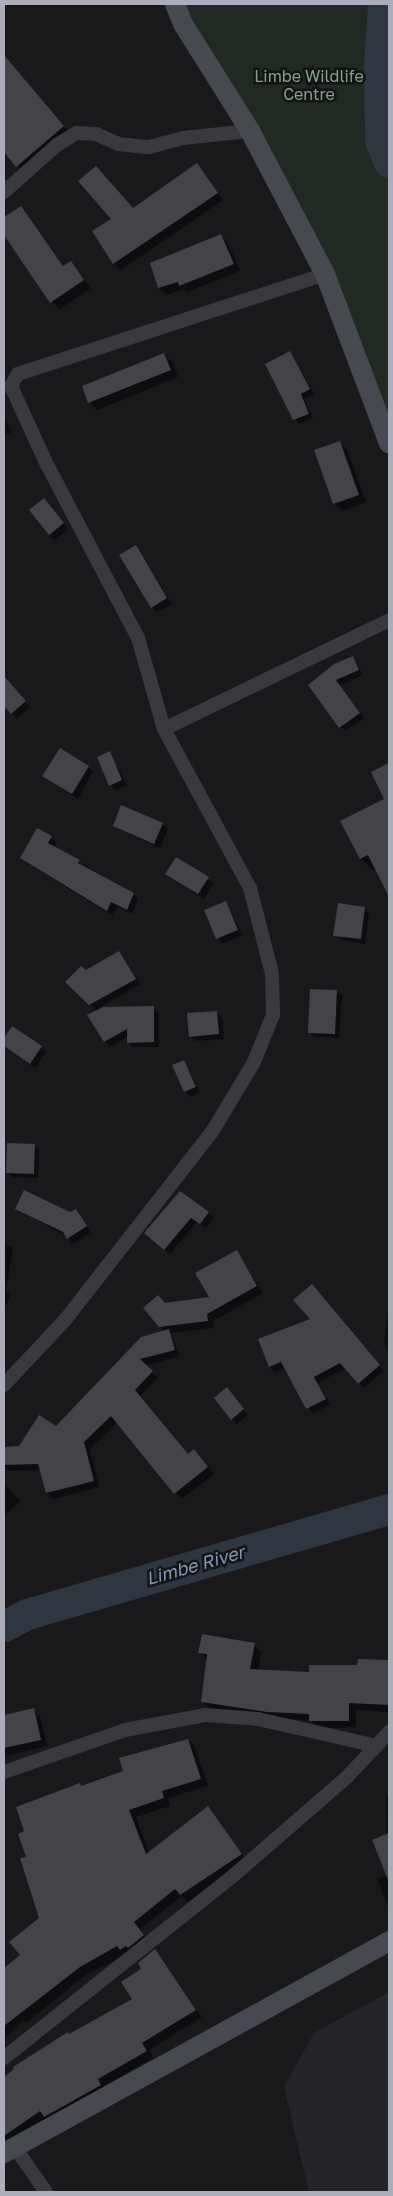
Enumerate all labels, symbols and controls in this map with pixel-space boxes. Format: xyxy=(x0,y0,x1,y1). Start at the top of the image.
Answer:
park label: Limbe Wildlife Centre xyxy=(254,66,364,104)
water label: Limbe River xyxy=(143,1541,247,1589)

